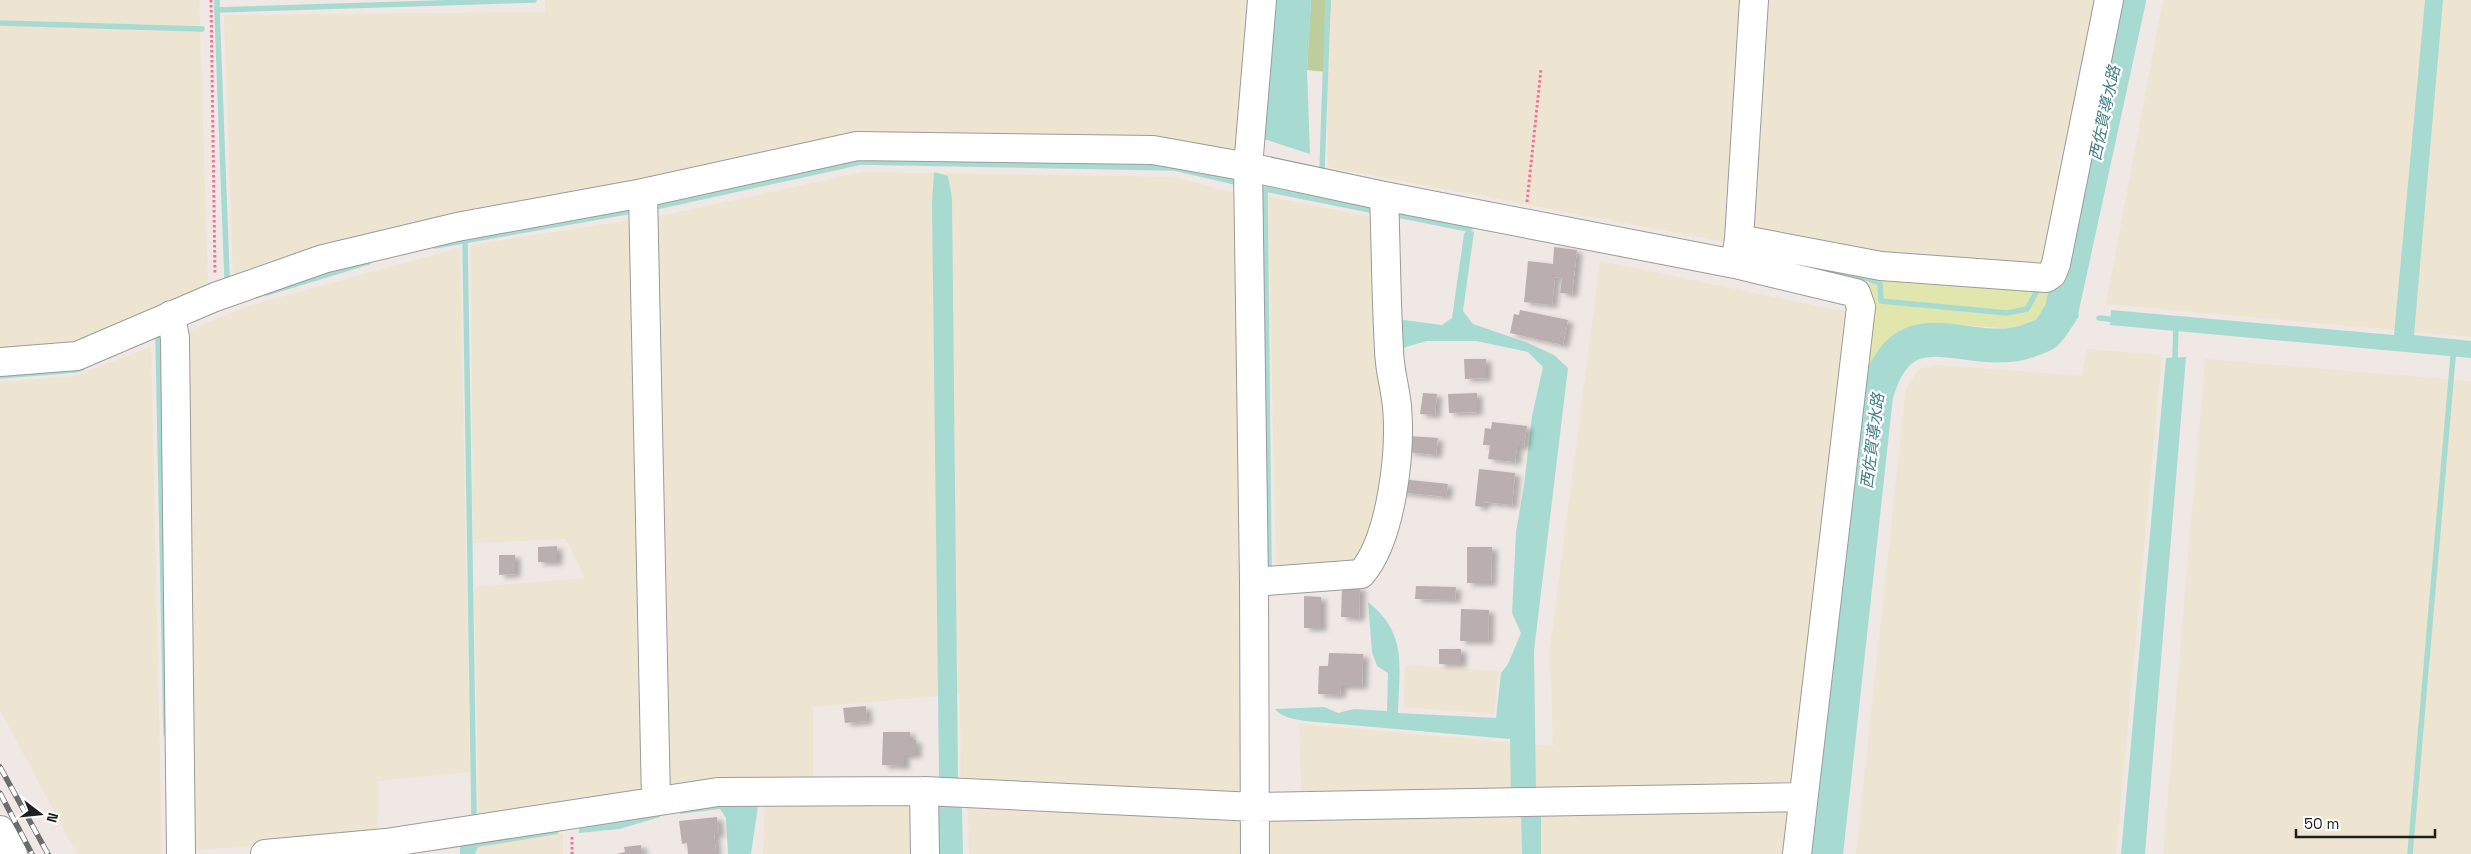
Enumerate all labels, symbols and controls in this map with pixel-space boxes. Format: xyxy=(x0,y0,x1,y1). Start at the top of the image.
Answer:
water label: 西佐賀導水路 xyxy=(2084,62,2125,162)
water label: 西佐賀導水路 xyxy=(1856,390,1889,490)
north arrow xyxy=(15,789,65,839)
scale bar xyxy=(2296,806,2435,838)
text: N xyxy=(43,811,62,825)
text: 50 m xyxy=(2304,814,2339,833)

